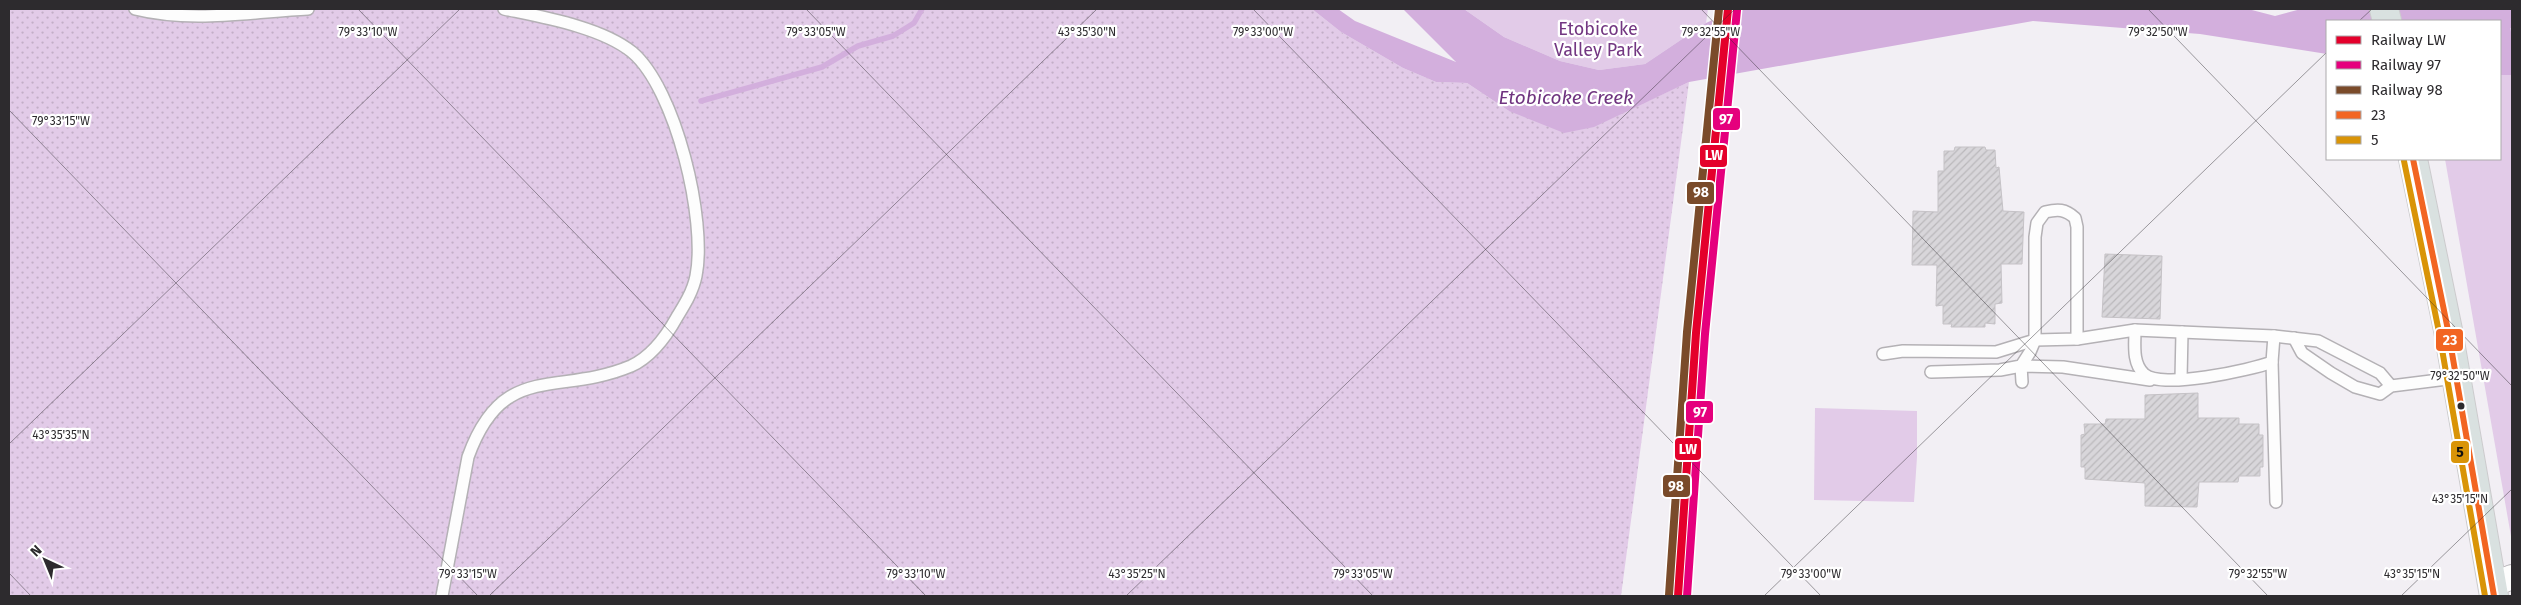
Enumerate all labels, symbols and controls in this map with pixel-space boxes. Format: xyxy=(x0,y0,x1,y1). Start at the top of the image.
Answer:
park label: Etobicoke Valley Park xyxy=(1554,18,1643,61)
legend xyxy=(2326,20,2501,160)
text: 79°33'10"W xyxy=(339,25,397,39)
text: 79°33'05"W xyxy=(786,25,846,39)
text: 43°35'30"N xyxy=(1058,25,1116,39)
text: 79°33'00"W xyxy=(1233,25,1293,39)
text: 79°32'55"W xyxy=(1682,25,1740,39)
text: 79°32'50"W xyxy=(2128,25,2188,39)
text: Railway LW xyxy=(2371,31,2446,49)
text: Railway 97 xyxy=(2371,56,2441,74)
text: Railway 98 xyxy=(2371,81,2443,99)
water label: Etobicoke Creek xyxy=(1499,86,1633,109)
text: 23 xyxy=(2371,106,2386,124)
line badge: 97 xyxy=(1712,107,1741,131)
text: 97 xyxy=(1719,111,1734,128)
text: 79°33'15"W xyxy=(32,114,90,128)
text: 5 xyxy=(2371,131,2379,149)
line badge: LW xyxy=(1699,144,1728,168)
text: LW xyxy=(1705,147,1723,164)
line badge: 98 xyxy=(1686,181,1715,205)
text: 98 xyxy=(1693,184,1709,201)
line badge: 23 xyxy=(2435,328,2464,352)
text: 23 xyxy=(2443,332,2457,349)
text: 79°32'50"W xyxy=(2430,369,2490,383)
line badge: 97 xyxy=(1685,400,1714,424)
unlabelled marker xyxy=(2456,401,2466,411)
text: 97 xyxy=(1693,404,1708,421)
text: 43°35'35"N xyxy=(32,428,90,442)
line badge: LW xyxy=(1674,437,1702,461)
line badge: 5 xyxy=(2450,440,2470,464)
text: LW xyxy=(1679,441,1697,458)
text: 5 xyxy=(2456,444,2464,461)
line badge: 98 xyxy=(1662,474,1691,498)
text: 98 xyxy=(1668,478,1684,495)
text: 43°35'15"N xyxy=(2432,492,2488,506)
north arrow xyxy=(20,535,70,585)
text: N xyxy=(27,542,46,560)
text: 79°33'15"W xyxy=(439,567,497,581)
text: 79°33'10"W xyxy=(887,567,945,581)
text: 43°35'25"N xyxy=(1108,567,1166,581)
text: 79°33'05"W xyxy=(1333,567,1393,581)
text: 79°33'00"W xyxy=(1781,567,1841,581)
text: 79°32'55"W xyxy=(2229,567,2287,581)
text: 43°35'15"N xyxy=(2384,567,2440,581)

